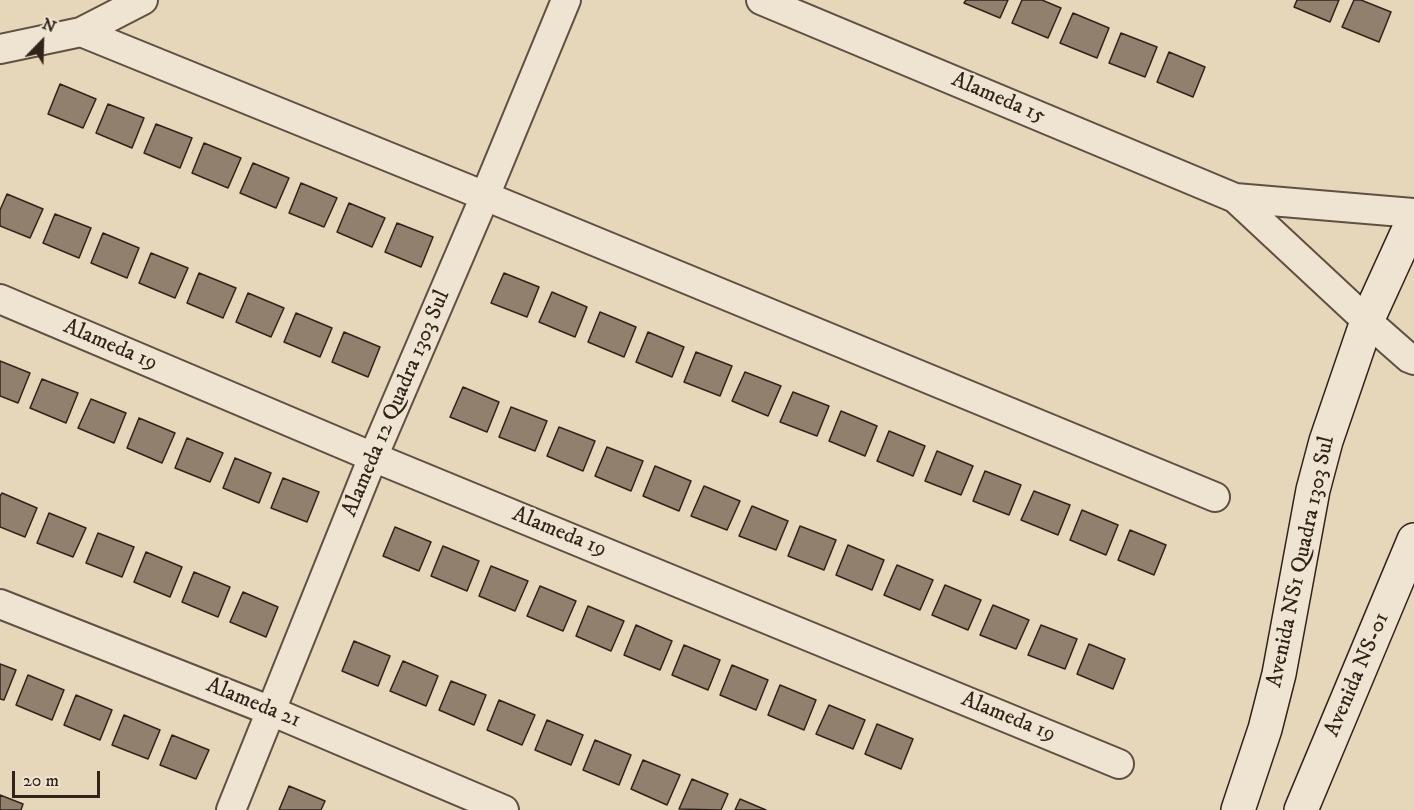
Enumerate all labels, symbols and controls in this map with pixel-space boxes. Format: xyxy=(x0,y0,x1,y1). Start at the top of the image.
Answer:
north arrow xyxy=(12,12,72,72)
text: N xyxy=(39,14,59,37)
street label: Alameda 15 xyxy=(947,67,1049,131)
street label: Alameda 12 Quadra 1303 Sul xyxy=(337,287,457,521)
street label: Alameda 19 xyxy=(59,314,161,378)
street label: Avenida NS1 Quadra 1303 Sul xyxy=(1262,434,1342,690)
street label: Alameda 19 xyxy=(508,502,610,564)
street label: Avenida NS-01 xyxy=(1320,609,1396,741)
street label: Alameda 21 xyxy=(202,673,304,735)
street label: Alameda 19 xyxy=(957,687,1059,749)
scale bar xyxy=(15,759,104,797)
text: 20 m xyxy=(23,770,59,792)

